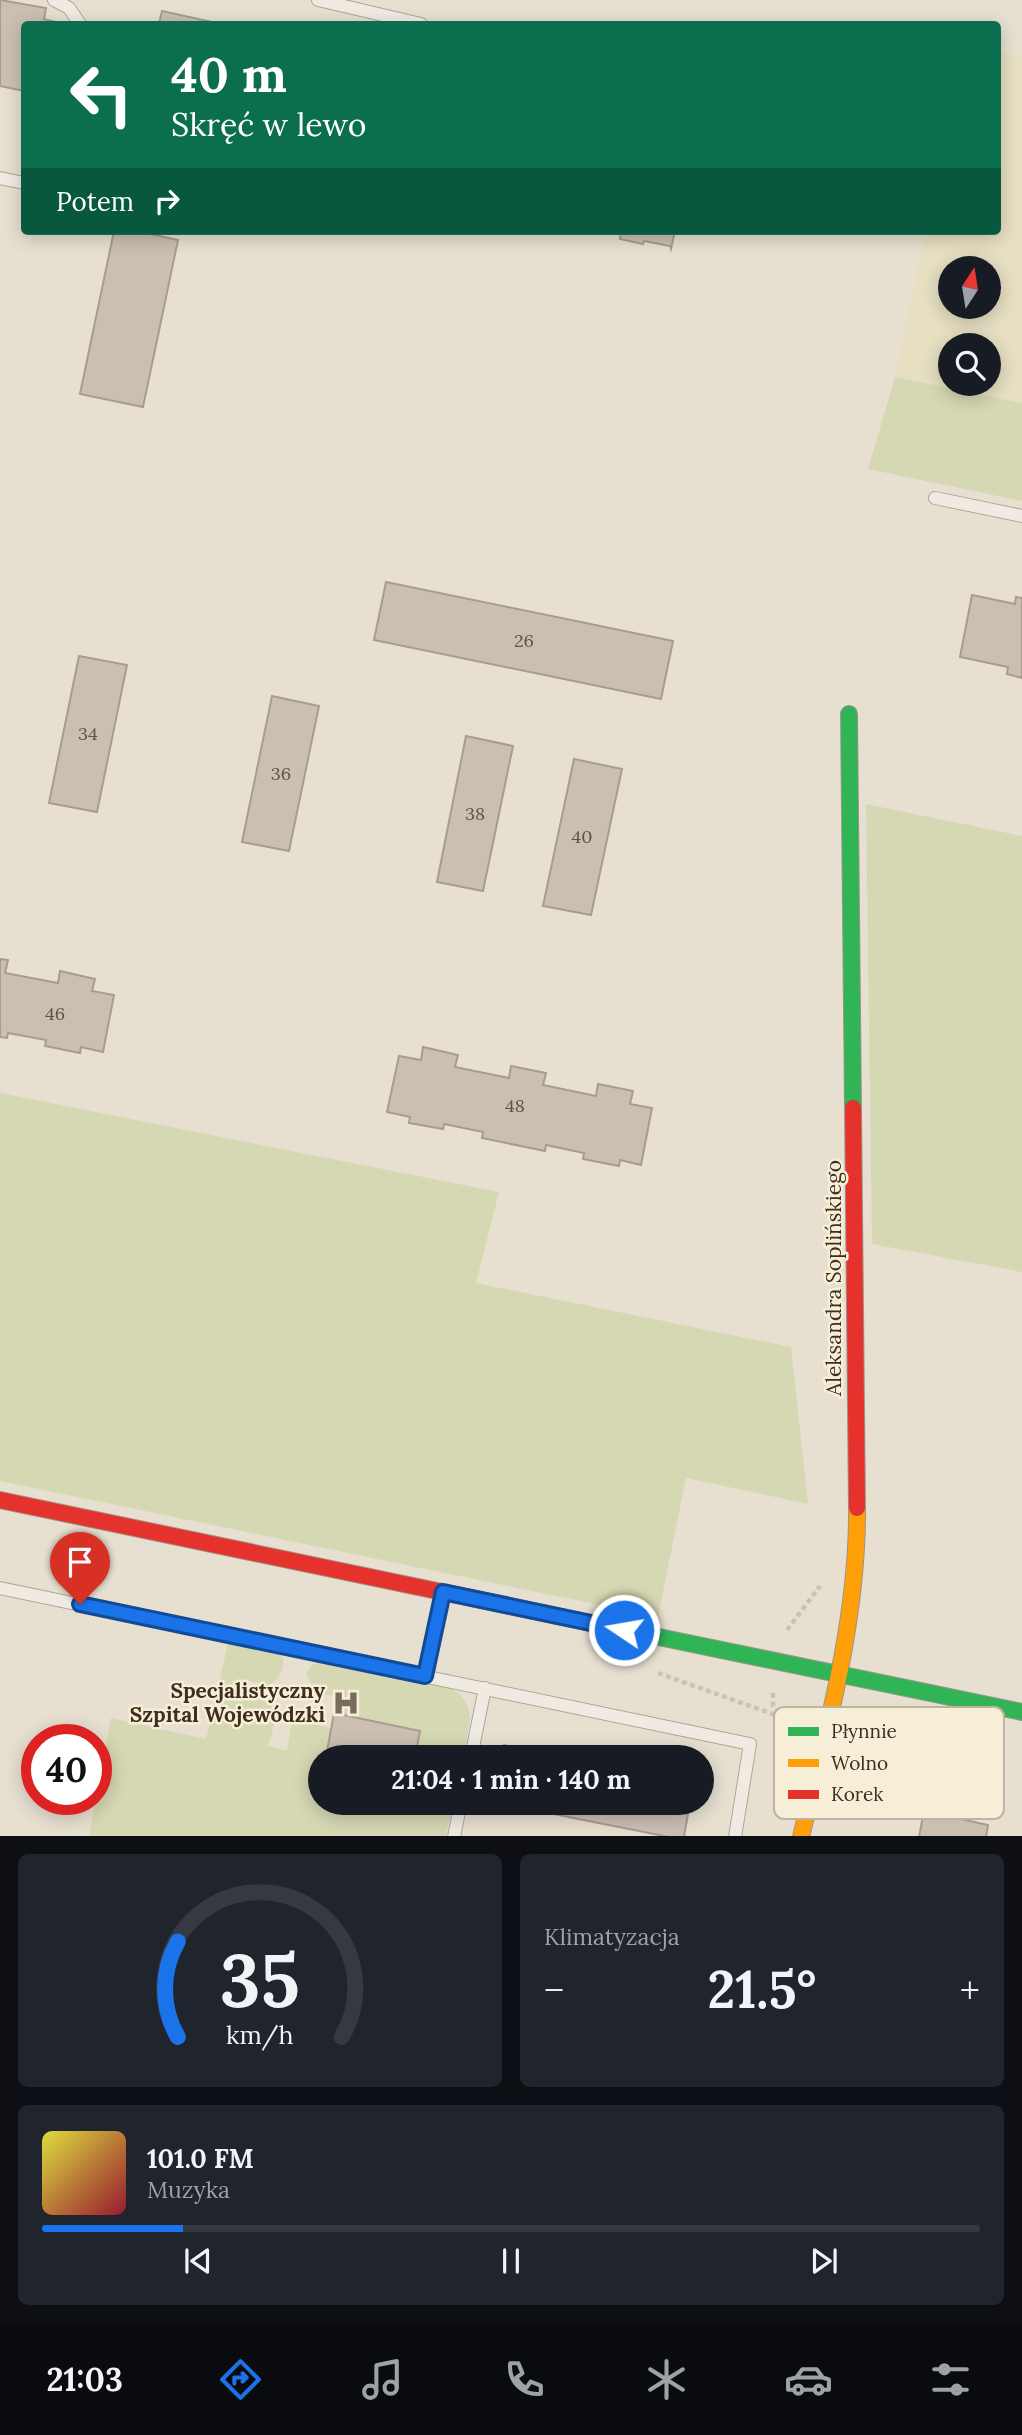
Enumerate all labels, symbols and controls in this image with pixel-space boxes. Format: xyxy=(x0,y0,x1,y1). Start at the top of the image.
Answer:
text: 40 m xyxy=(171,43,287,105)
icon: left xyxy=(56,49,147,140)
text: Skręć w lewo xyxy=(171,104,367,145)
icon: right xyxy=(148,182,186,220)
text: Potem xyxy=(56,185,134,218)
north arrow xyxy=(938,256,1001,318)
map controls xyxy=(938,256,1001,396)
button: search xyxy=(938,333,1001,396)
house number: 26 xyxy=(514,629,534,652)
house number: 34 xyxy=(78,722,98,745)
house number: 36 xyxy=(271,762,291,785)
house number: 38 xyxy=(465,802,485,825)
house number: 40 xyxy=(572,825,592,848)
house number: 46 xyxy=(45,1002,65,1025)
house number: 48 xyxy=(505,1094,525,1117)
street label: Aleksandra Soplińskiego xyxy=(820,1160,847,1397)
pin xyxy=(50,1532,110,1604)
icon: arrive xyxy=(61,1543,99,1581)
position arrow xyxy=(587,1593,661,1667)
place label: Specjalistyczny Szpital Wojewódzki xyxy=(130,1677,325,1728)
hospital icon: Specjalistyczny Szpital Wojewódzki xyxy=(331,1688,361,1718)
legend xyxy=(774,1707,1004,1819)
text: Płynnie xyxy=(831,1719,897,1743)
speed limit sign: 40 xyxy=(21,1724,112,1815)
text: Wolno xyxy=(831,1751,888,1775)
text: 21:04 · 1 min · 140 m xyxy=(391,1763,631,1796)
text: Korek xyxy=(831,1782,884,1806)
text: Klimatyzacja xyxy=(544,1922,680,1951)
text: 35 xyxy=(220,1934,300,2027)
text: 21.5° xyxy=(708,1956,816,2022)
text: − xyxy=(544,1966,564,2014)
text: + xyxy=(960,1966,980,2014)
text: km/h xyxy=(226,2018,294,2050)
text: 101.0 FM xyxy=(147,2142,254,2175)
text: Muzyka xyxy=(147,2175,230,2204)
icon: previous xyxy=(179,2242,217,2280)
icon: pause xyxy=(492,2242,530,2280)
icon: next xyxy=(805,2242,843,2280)
icon: directions xyxy=(216,2355,265,2404)
icon: music xyxy=(358,2355,407,2404)
icon: phone xyxy=(500,2355,549,2404)
icon: climate xyxy=(642,2355,691,2404)
icon: car xyxy=(784,2355,833,2404)
icon: filters xyxy=(926,2355,975,2404)
text: 21:03 xyxy=(47,2359,123,2400)

